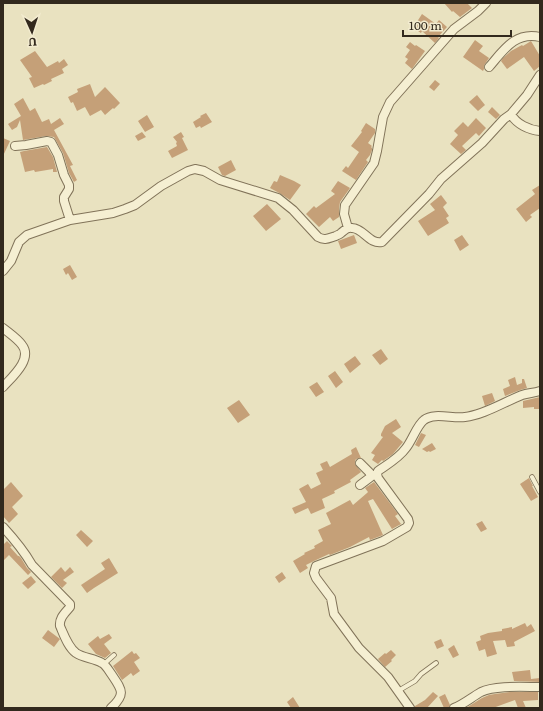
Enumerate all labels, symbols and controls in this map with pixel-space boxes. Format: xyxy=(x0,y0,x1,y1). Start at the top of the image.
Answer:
north arrow xyxy=(12,12,52,52)
scale bar xyxy=(403,12,511,38)
text: 100 m xyxy=(409,16,442,34)
text: U xyxy=(27,35,37,51)

